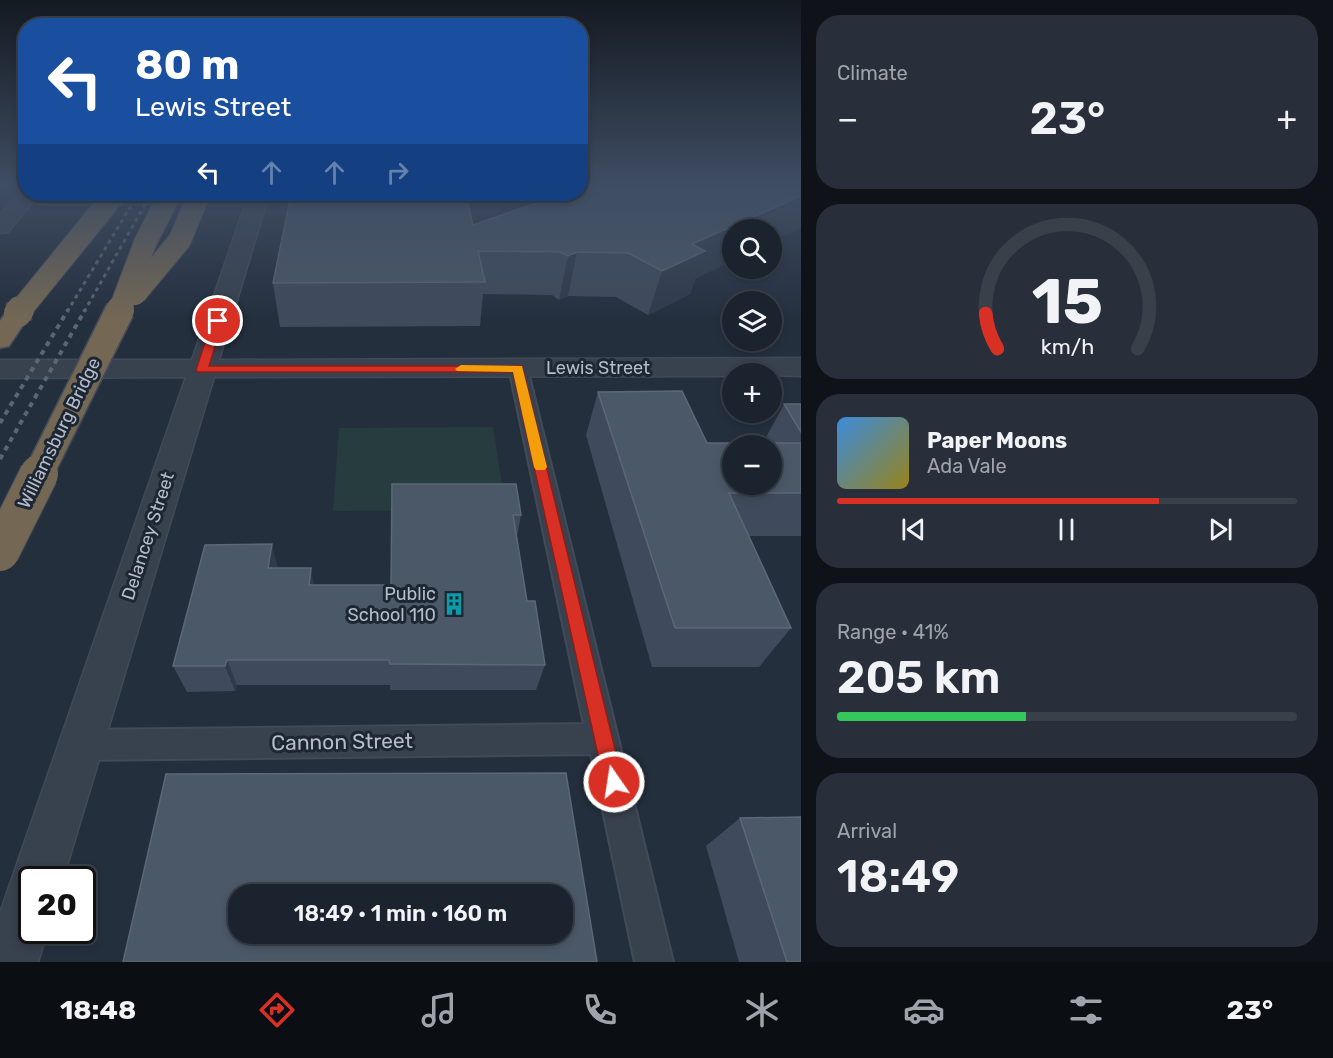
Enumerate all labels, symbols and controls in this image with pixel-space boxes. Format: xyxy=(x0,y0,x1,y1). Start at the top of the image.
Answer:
text: 80 m xyxy=(135,40,239,90)
icon: left xyxy=(36,42,114,120)
text: Climate xyxy=(837,61,908,85)
text: Lewis Street xyxy=(135,91,291,123)
text: 23° xyxy=(1030,92,1105,145)
text: − xyxy=(837,99,858,138)
text: + xyxy=(1276,99,1297,138)
icon: left xyxy=(192,156,225,189)
icon: ahead xyxy=(255,156,288,189)
icon: ahead xyxy=(318,156,351,189)
icon: right xyxy=(381,156,414,189)
map controls xyxy=(722,219,782,495)
button: search xyxy=(722,219,782,279)
text: 15 xyxy=(1031,265,1103,339)
button: layers xyxy=(722,291,782,351)
pin xyxy=(192,295,243,346)
icon: arrive xyxy=(201,304,234,337)
text: km/h xyxy=(1040,334,1094,359)
street label: Williamsburg Bridge xyxy=(13,354,105,512)
street label: Lewis Street xyxy=(546,357,650,379)
button: + xyxy=(722,363,782,423)
text: Paper Moons xyxy=(927,427,1067,454)
button: − xyxy=(722,435,782,495)
text: Ada Vale xyxy=(927,454,1007,478)
street label: Delancey Street xyxy=(117,469,179,603)
icon: previous xyxy=(897,513,930,546)
icon: pause xyxy=(1050,513,1083,546)
icon: next xyxy=(1204,513,1237,546)
place label: Public School 110 xyxy=(348,583,436,626)
building icon: Public School 110 xyxy=(441,591,467,617)
text: Range · 41% xyxy=(837,620,949,644)
text: 205 km xyxy=(837,651,1000,704)
street label: Cannon Street xyxy=(271,728,413,755)
position arrow xyxy=(582,750,646,814)
text: Arrival xyxy=(837,819,897,843)
text: 18:49 xyxy=(837,850,959,903)
speed limit sign: 20 xyxy=(18,866,96,944)
text: 18:49 · 1 min · 160 m xyxy=(294,900,507,927)
icon: directions xyxy=(256,989,298,1031)
icon: music xyxy=(418,989,460,1031)
icon: phone xyxy=(579,989,621,1031)
icon: climate xyxy=(741,989,783,1031)
icon: car xyxy=(903,989,945,1031)
icon: filters xyxy=(1065,989,1107,1031)
text: 18:48 xyxy=(60,994,136,1026)
text: 23° xyxy=(1227,994,1273,1026)

